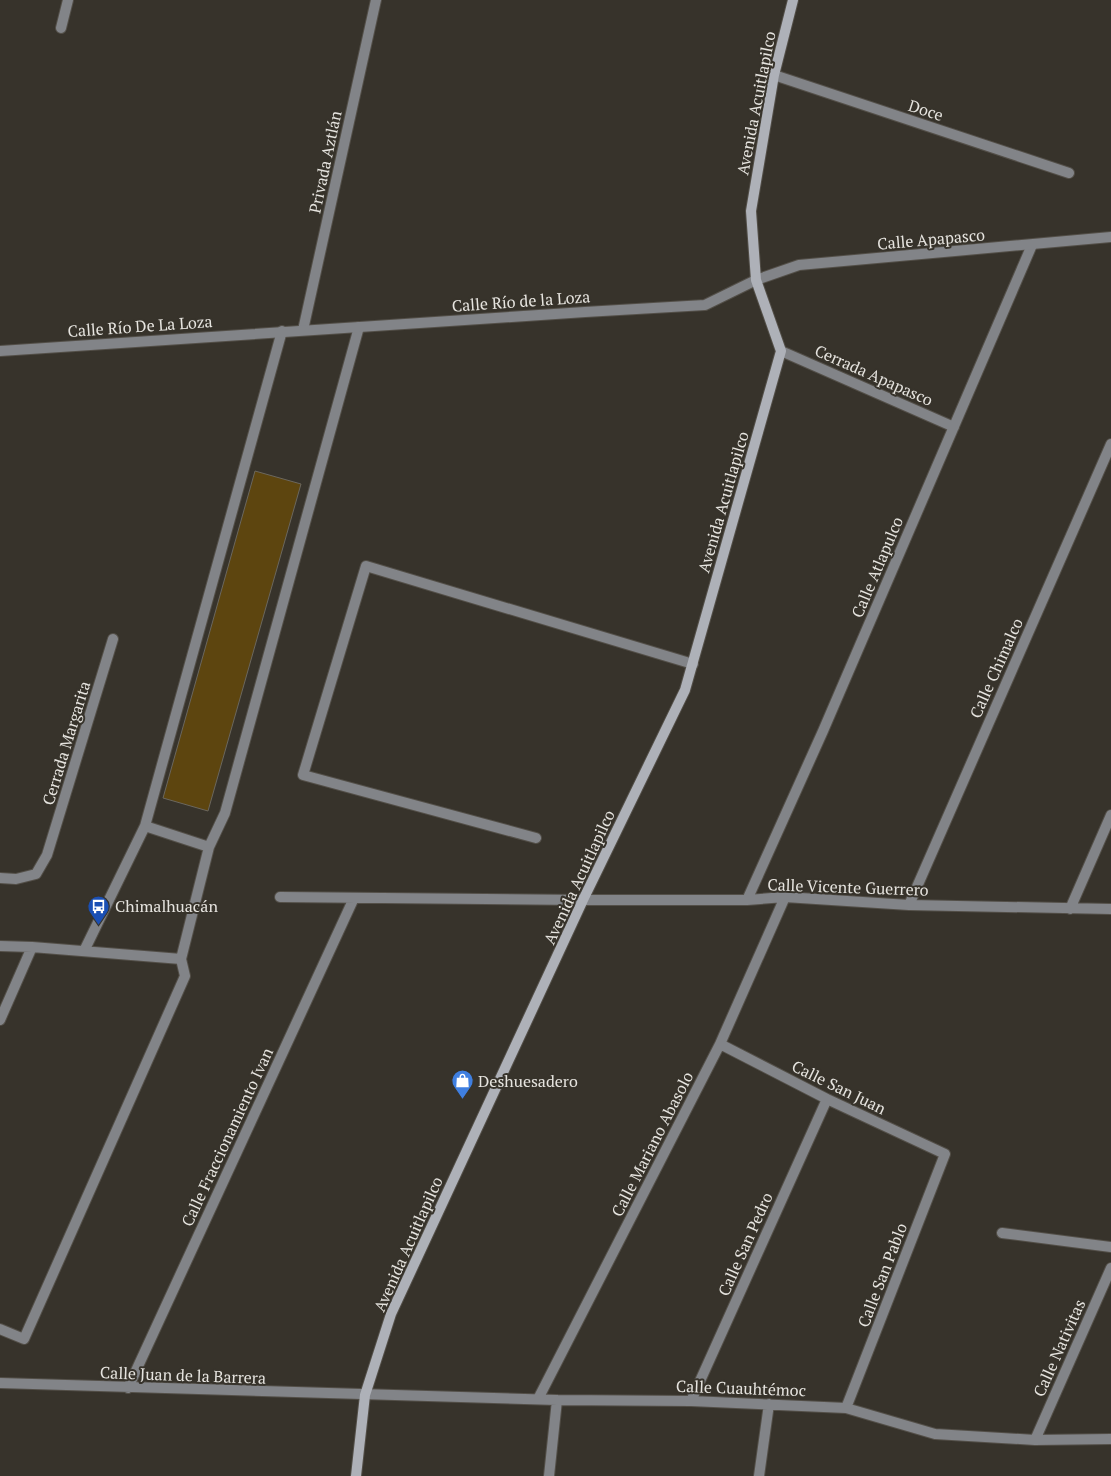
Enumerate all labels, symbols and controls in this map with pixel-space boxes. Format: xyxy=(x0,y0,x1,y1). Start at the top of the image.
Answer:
street label: Avenida Acuitlapilco xyxy=(731,29,781,177)
street label: Doce xyxy=(906,94,946,126)
street label: Privada Aztlán xyxy=(303,108,347,215)
street label: Calle Apapasco xyxy=(876,223,986,255)
street label: Calle Río de la Loza xyxy=(451,285,591,317)
street label: Calle Río De La Loza xyxy=(67,310,213,342)
street label: Cerrada Apapasco xyxy=(812,339,937,411)
street label: Avenida Acuitlapilco xyxy=(692,429,754,575)
street label: Calle Atlapulco xyxy=(846,513,908,621)
street label: Calle Chimalco xyxy=(964,614,1028,721)
street label: Cerrada Margarita xyxy=(37,678,95,808)
street label: Avenida Acuitlapilco xyxy=(538,806,620,948)
street label: Calle Vicente Guerrero xyxy=(767,873,929,901)
bus stop icon: Chimalhuacán xyxy=(87,894,111,925)
place label: Chimalhuacán xyxy=(115,895,218,917)
street label: Calle Fraccionamiento Ivan xyxy=(176,1044,278,1230)
street label: Calle San Juan xyxy=(788,1055,890,1120)
street label: Calle Mariano Abasolo xyxy=(606,1068,698,1220)
shop icon: Deshuesadero xyxy=(450,1069,474,1100)
place label: Deshuesadero xyxy=(478,1070,578,1092)
street label: Avenida Acuitlapilco xyxy=(368,1173,448,1315)
street label: Calle San Pedro xyxy=(712,1189,778,1299)
street label: Calle San Pablo xyxy=(852,1220,912,1330)
street label: Calle Nativitas xyxy=(1028,1296,1090,1400)
street label: Calle Juan de la Barrera xyxy=(100,1361,266,1389)
street label: Calle Cuauhtémoc xyxy=(676,1375,806,1401)

